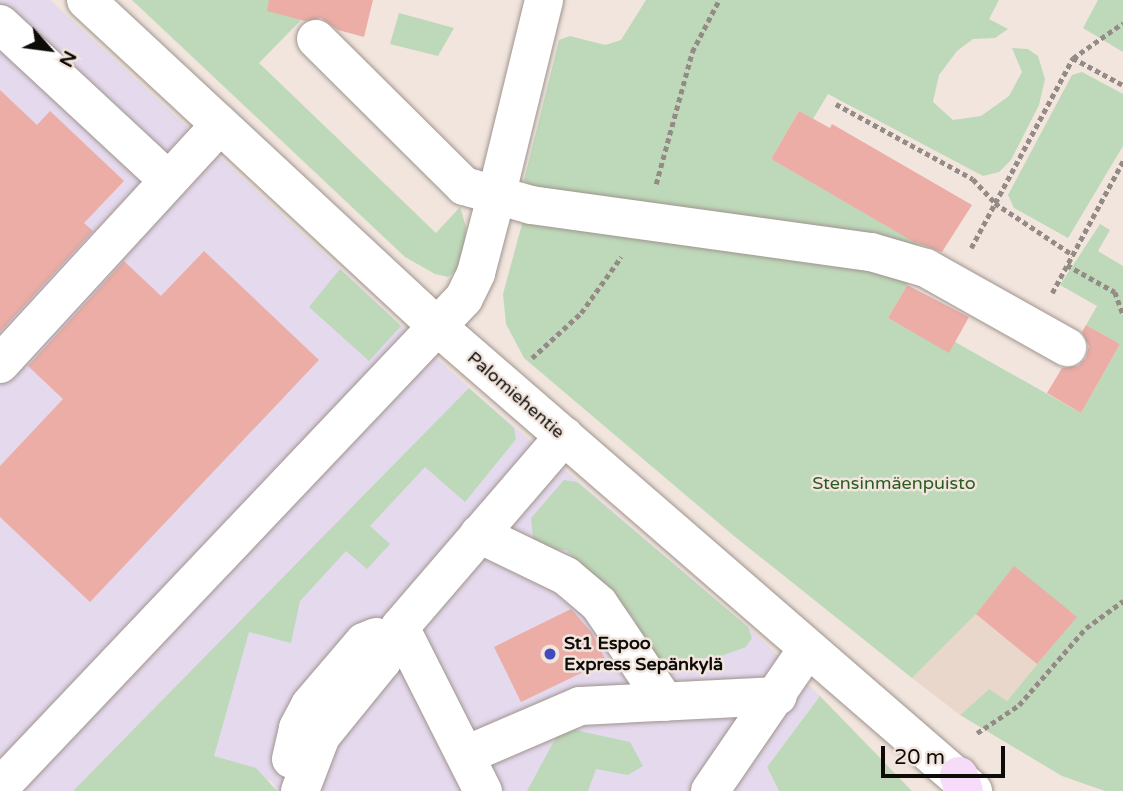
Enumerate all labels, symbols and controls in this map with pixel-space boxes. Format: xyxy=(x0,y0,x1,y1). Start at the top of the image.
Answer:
north arrow xyxy=(14,14,84,84)
text: N xyxy=(54,47,81,71)
street label: Palomiehentie xyxy=(463,347,569,443)
park label: Stensinmäenpuisto xyxy=(812,472,976,494)
place label: St1 Espoo Express Sepänkylä xyxy=(564,633,723,676)
marker: St1 Espoo Express Sepänkylä xyxy=(542,646,558,662)
scale bar xyxy=(885,732,1009,776)
text: 20 m xyxy=(894,745,945,770)

